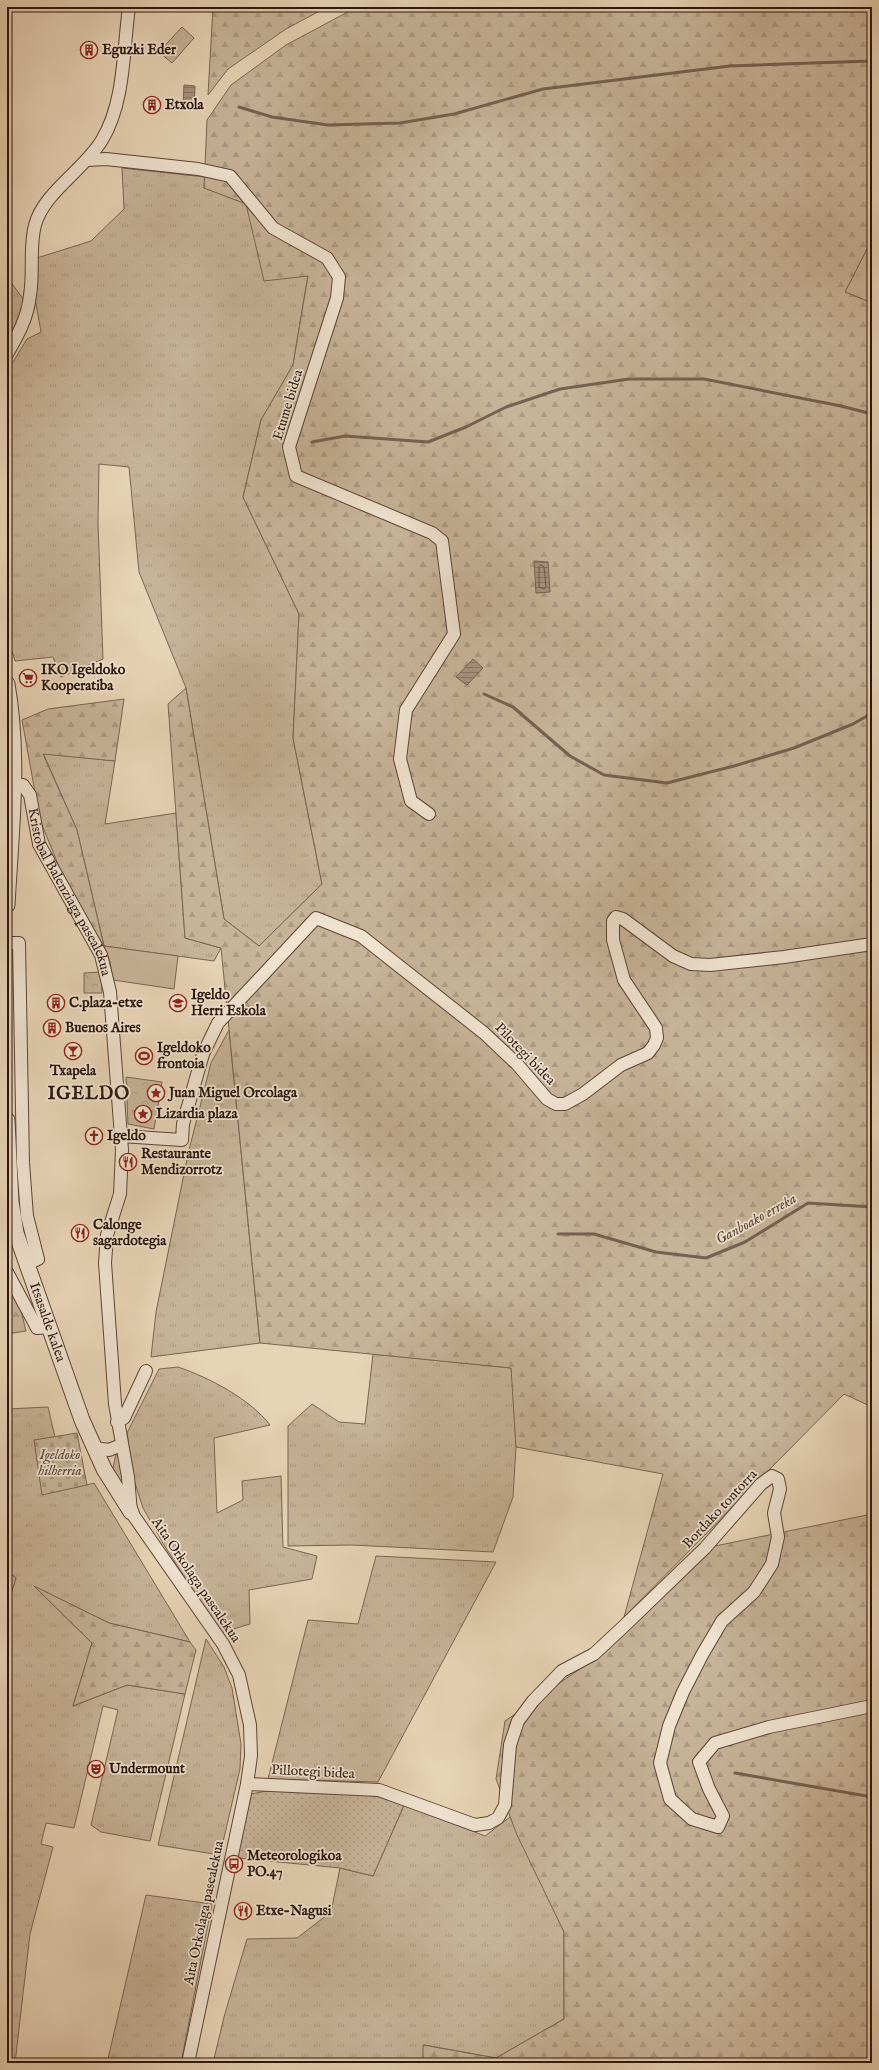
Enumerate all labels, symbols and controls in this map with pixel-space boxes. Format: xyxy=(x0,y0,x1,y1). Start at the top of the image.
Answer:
building icon: Eguzki Eder xyxy=(79,40,99,60)
place label: Eguzki Eder xyxy=(102,41,177,59)
building icon: Etxola xyxy=(142,95,162,115)
place label: Etxola xyxy=(165,96,204,114)
street label: Etume bidea xyxy=(269,367,308,443)
place label: IKO Igeldoko Kooperatiba xyxy=(41,661,126,695)
supermarket icon: IKO Igeldoko Kooperatiba xyxy=(18,668,38,688)
street label: Kristobal Balenziaga pasealekua xyxy=(24,806,115,979)
place label: Igeldo Herri Eskola xyxy=(191,986,267,1020)
building icon: C.plaza-etxe xyxy=(46,993,66,1013)
school or university icon: Igeldo Herri Eskola xyxy=(168,993,188,1013)
place label: C.plaza-etxe xyxy=(69,994,143,1012)
building icon: Buenos Aires xyxy=(42,1018,62,1038)
place label: Buenos Aires xyxy=(65,1019,141,1037)
street label: Pilotegi bidea xyxy=(491,1019,560,1090)
place label: Igeldoko frontoia xyxy=(157,1039,211,1073)
bar icon: Txapela xyxy=(63,1041,83,1061)
sports icon: Igeldoko frontoia xyxy=(134,1046,154,1066)
place label: Txapela xyxy=(49,1062,97,1080)
district label: IGELDO xyxy=(48,1083,130,1106)
place icon: Juan Miguel Orcolaga xyxy=(146,1083,166,1103)
place label: Juan Miguel Orcolaga xyxy=(167,1084,298,1102)
place icon: Lizardia plaza xyxy=(133,1104,153,1124)
place label: Lizardia plaza xyxy=(156,1105,239,1123)
church icon: Igeldo xyxy=(84,1126,104,1146)
place label: Igeldo xyxy=(107,1127,146,1145)
place label: Restaurante Mendizorrotz xyxy=(141,1145,223,1179)
restaurant icon: Restaurante Mendizorrotz xyxy=(118,1152,138,1172)
water label: Ganboako erreka xyxy=(712,1189,800,1249)
place label: Calonge sagardotegia xyxy=(93,1216,167,1250)
restaurant icon: Calonge sagardotegia xyxy=(70,1223,90,1243)
street label: Itsasalde kalea xyxy=(25,1280,70,1365)
park label: Igeldoko hilherria xyxy=(38,1446,82,1480)
street label: Bordako tontorra xyxy=(679,1465,762,1552)
street label: Aita Orkolaga pasealekua xyxy=(147,1513,245,1647)
theatre icon: Undermount xyxy=(86,1759,106,1779)
place label: Undermount xyxy=(108,1760,185,1778)
street label: Pillotegi bidea xyxy=(271,1761,356,1783)
street label: Aita Orkolaga pasealekua xyxy=(180,1838,228,1988)
place label: Meteorologikoa PO.47 xyxy=(247,1847,342,1881)
bus stop icon: Meteorologikoa PO.47 xyxy=(224,1854,244,1874)
restaurant icon: Etxe-Nagusi xyxy=(233,1901,253,1921)
place label: Etxe-Nagusi xyxy=(256,1902,332,1920)

